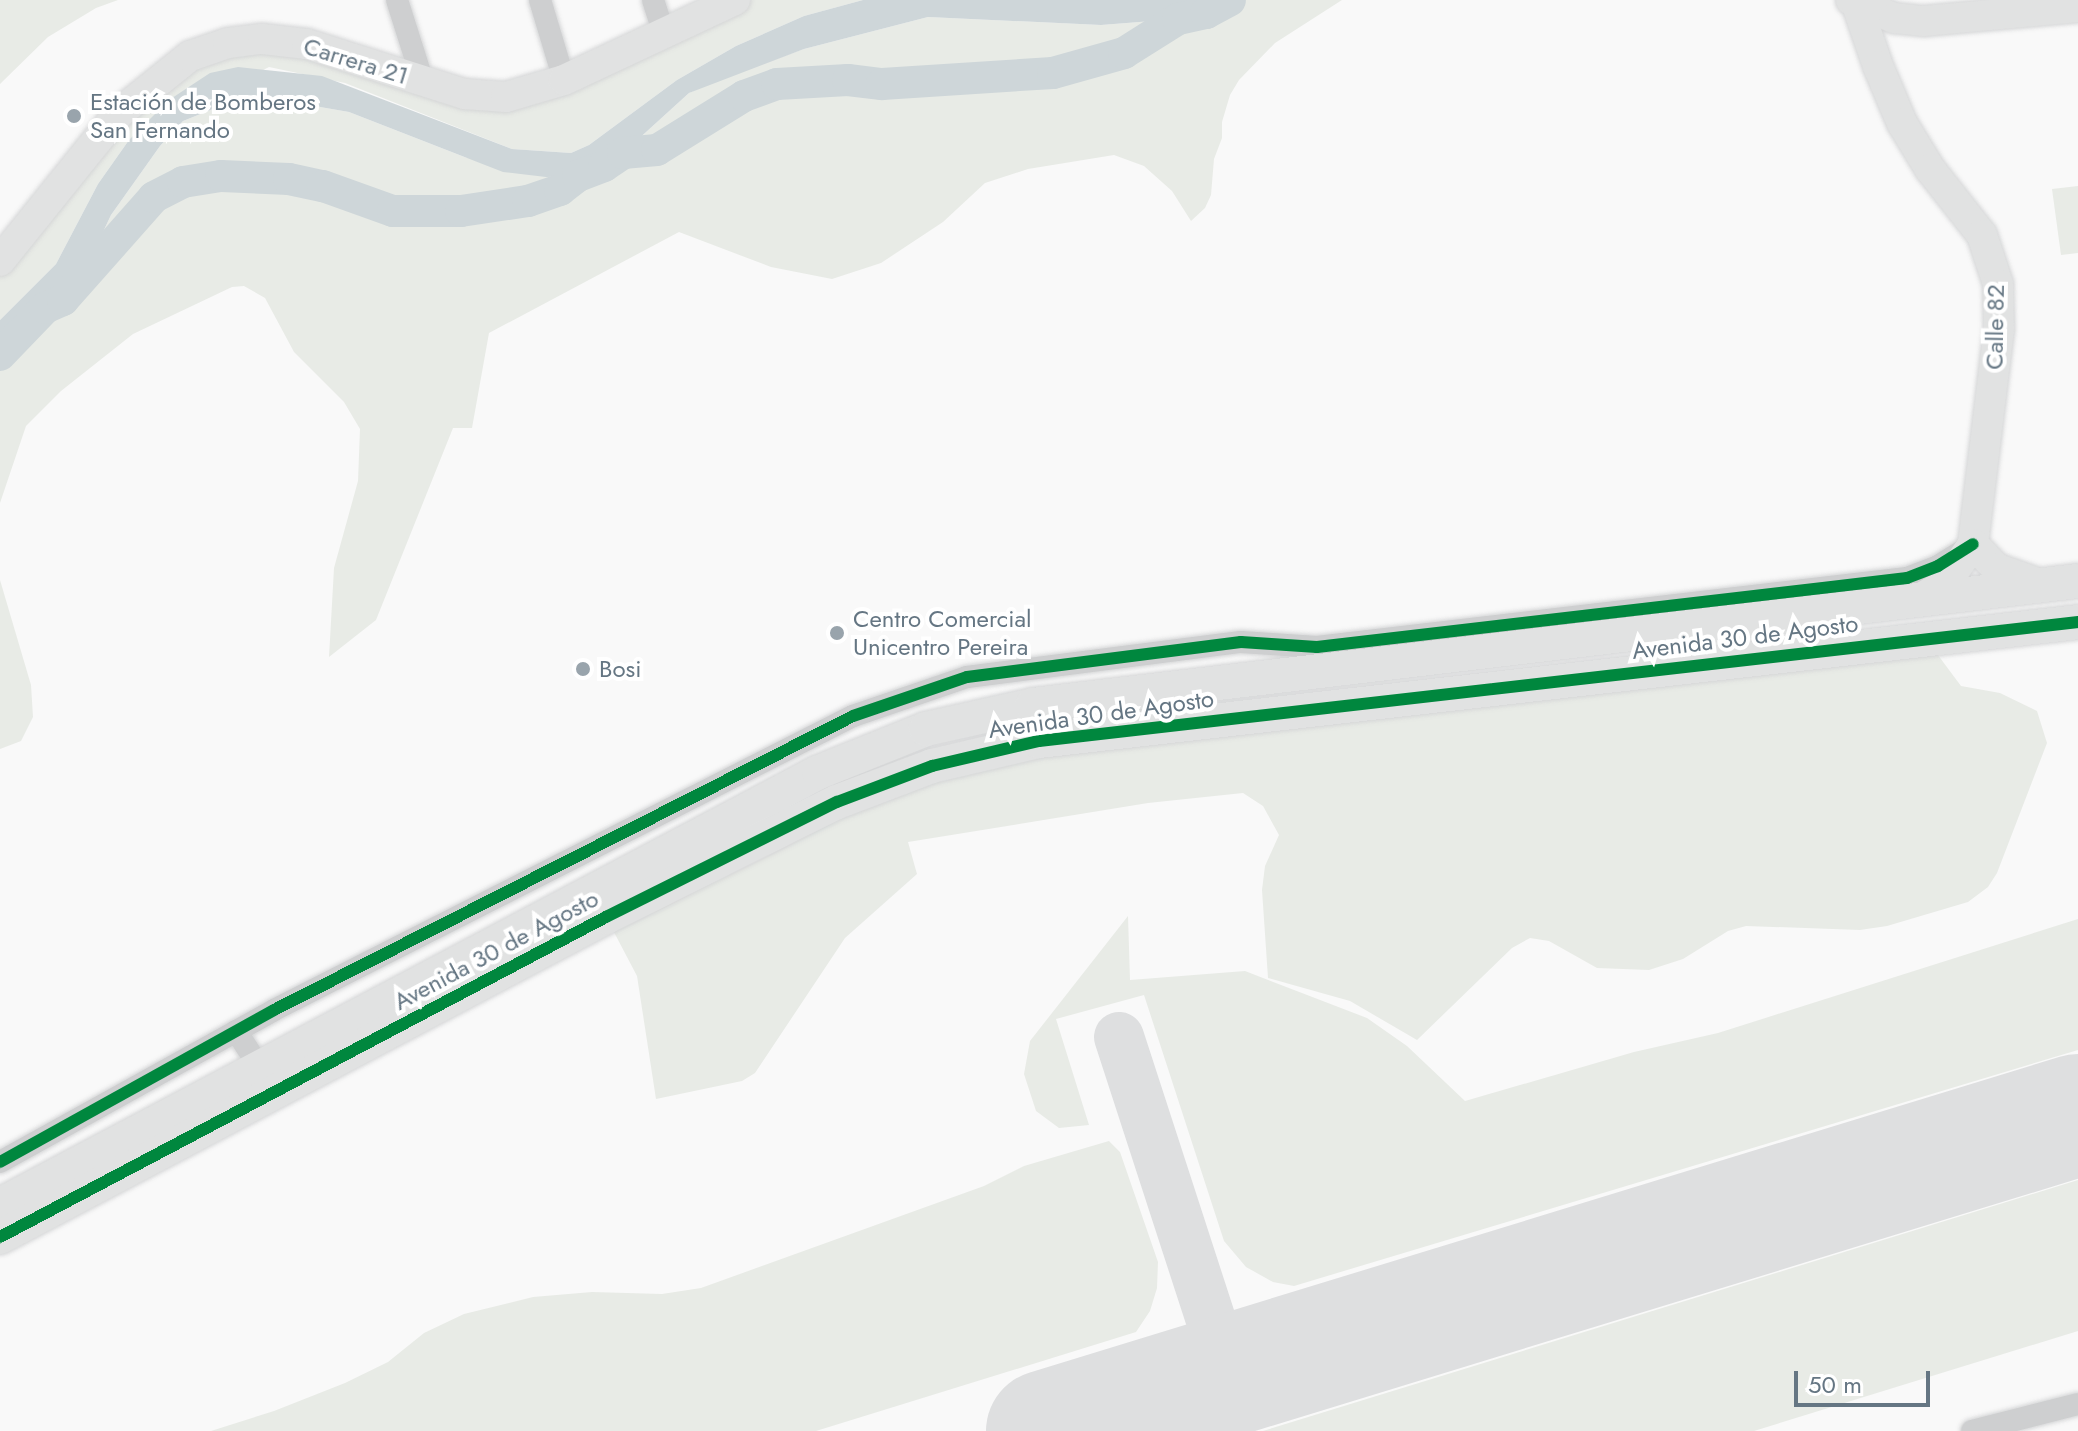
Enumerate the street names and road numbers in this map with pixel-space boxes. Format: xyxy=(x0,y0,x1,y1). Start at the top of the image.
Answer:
street label: Carrera 21 xyxy=(300,31,412,91)
street label: Calle 82 xyxy=(1980,284,2010,370)
street label: Avenida 30 de Agosto xyxy=(1630,609,1860,665)
street label: Avenida 30 de Agosto xyxy=(986,684,1216,744)
street label: Avenida 30 de Agosto xyxy=(389,884,603,1016)

